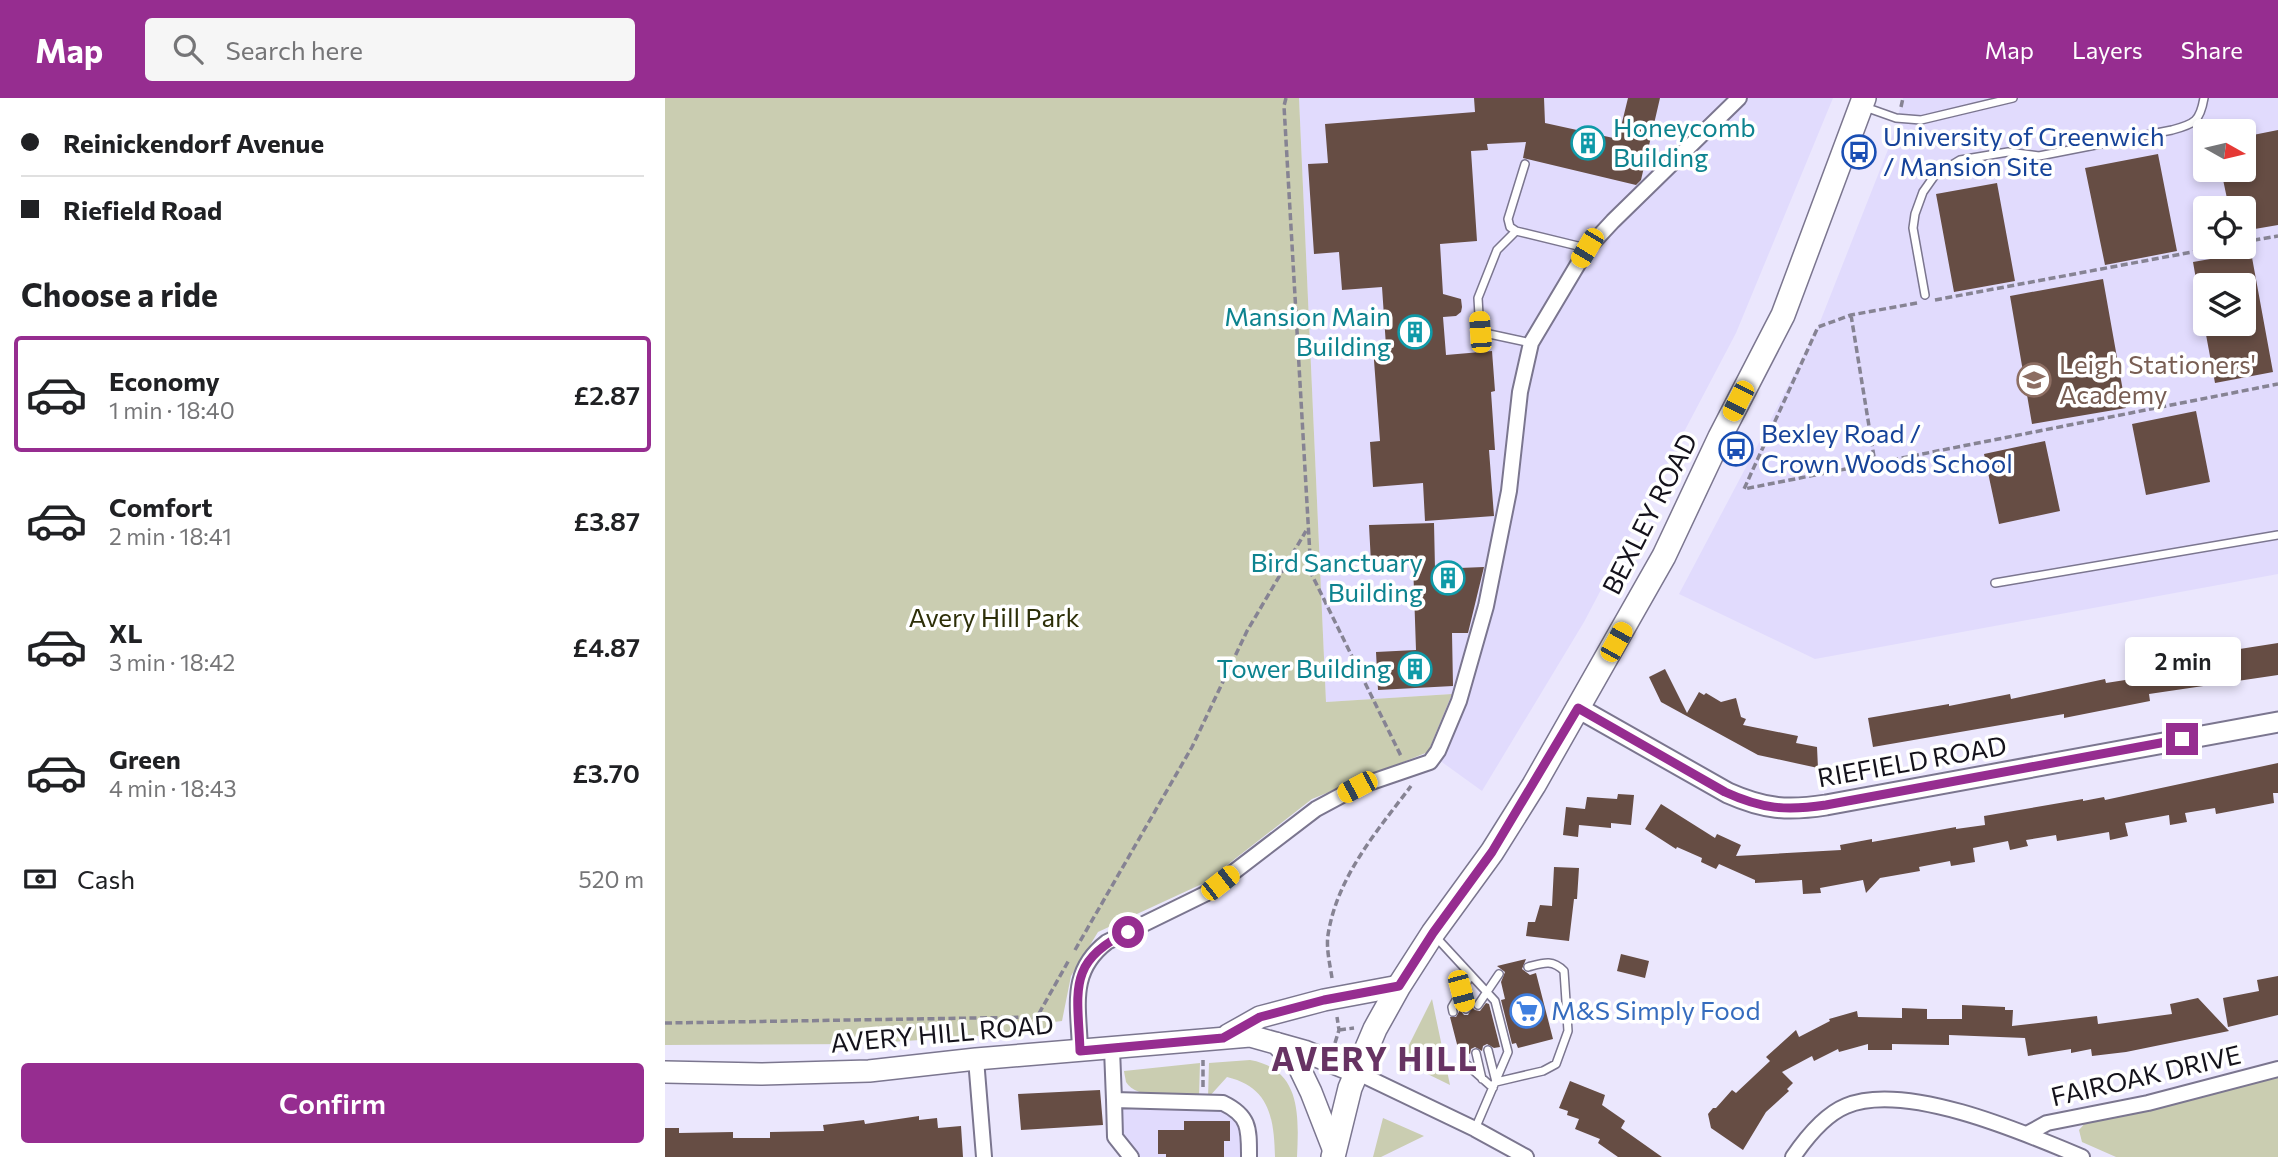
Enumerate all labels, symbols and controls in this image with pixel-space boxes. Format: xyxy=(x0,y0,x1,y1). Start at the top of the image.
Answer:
search box xyxy=(145,18,635,81)
text: Map xyxy=(35,29,103,70)
icon: search xyxy=(169,30,207,68)
text: Search here xyxy=(225,34,363,65)
text: Map xyxy=(1985,35,2034,64)
text: Layers xyxy=(2072,35,2143,64)
text: Share xyxy=(2181,35,2243,64)
place label: Honeycomb Building xyxy=(1613,111,1756,172)
north arrow xyxy=(2193,119,2256,182)
map controls xyxy=(2193,119,2256,336)
place label: University of Greenwich / Mansion Site xyxy=(1883,120,2165,181)
building icon: Honeycomb Building xyxy=(1569,124,1607,162)
text: Reinickendorf Avenue xyxy=(63,127,324,158)
bus stop icon: University of Greenwich / Mansion Site xyxy=(1840,133,1878,171)
text: Riefield Road xyxy=(63,194,222,225)
button: locate xyxy=(2193,196,2256,259)
car xyxy=(1568,225,1607,271)
button: layers xyxy=(2193,273,2256,336)
text: Choose a ride xyxy=(21,274,218,314)
place label: Mansion Main Building xyxy=(1224,300,1391,361)
car xyxy=(1469,310,1492,354)
building icon: Mansion Main Building xyxy=(1396,313,1434,351)
place label: Leigh Stationers' Academy xyxy=(2059,348,2256,409)
school or university icon: Leigh Stationers' Academy xyxy=(2015,361,2053,399)
icon: car xyxy=(25,363,88,426)
text: Economy xyxy=(109,365,220,396)
car xyxy=(1720,378,1757,424)
text: £2.87 xyxy=(574,379,640,410)
text: 1 min · 18:40 xyxy=(109,396,235,424)
place label: Bexley Road / Crown Woods School xyxy=(1761,417,2013,478)
street label: BEXLEY ROAD xyxy=(1595,428,1703,599)
bus stop icon: Bexley Road / Crown Woods School xyxy=(1717,430,1755,468)
icon: car xyxy=(25,489,88,552)
text: Comfort xyxy=(109,491,212,522)
text: £3.87 xyxy=(574,505,640,536)
text: 2 min · 18:41 xyxy=(109,522,232,550)
place label: Bird Sanctuary Building xyxy=(1250,546,1423,607)
building icon: Bird Sanctuary Building xyxy=(1429,559,1467,597)
park label: Avery Hill Park xyxy=(908,601,1080,632)
icon: car xyxy=(25,615,88,678)
text: XL xyxy=(109,617,143,648)
car xyxy=(1597,619,1636,665)
text: £4.87 xyxy=(573,631,640,662)
callout: 2 min xyxy=(2124,638,2240,686)
text: 2 min xyxy=(2155,647,2211,675)
text: 3 min · 18:42 xyxy=(109,648,235,676)
building icon: Tower Building xyxy=(1396,650,1434,688)
place label: Tower Building xyxy=(1217,652,1391,683)
route end xyxy=(2166,723,2198,755)
street label: RIEFIELD ROAD xyxy=(1815,729,2009,792)
icon: car xyxy=(25,741,88,804)
text: Green xyxy=(109,743,181,774)
text: £3.70 xyxy=(572,757,640,788)
car xyxy=(1334,768,1381,806)
text: 4 min · 18:43 xyxy=(109,774,237,802)
icon: cash xyxy=(21,860,59,898)
car xyxy=(1197,862,1244,904)
text: Cash xyxy=(77,863,135,894)
text: 520 m xyxy=(579,865,644,893)
route start xyxy=(1112,916,1144,948)
car xyxy=(1446,968,1477,1014)
supermarket icon: M&S Simply Food xyxy=(1508,992,1546,1030)
place label: M&S Simply Food xyxy=(1551,994,1760,1025)
street label: AVERY HILL ROAD xyxy=(829,1007,1055,1058)
district label: AVERY HILL xyxy=(1271,1037,1479,1078)
street label: FAIROAK DRIVE xyxy=(2048,1038,2244,1111)
button: Confirm xyxy=(21,1063,644,1143)

